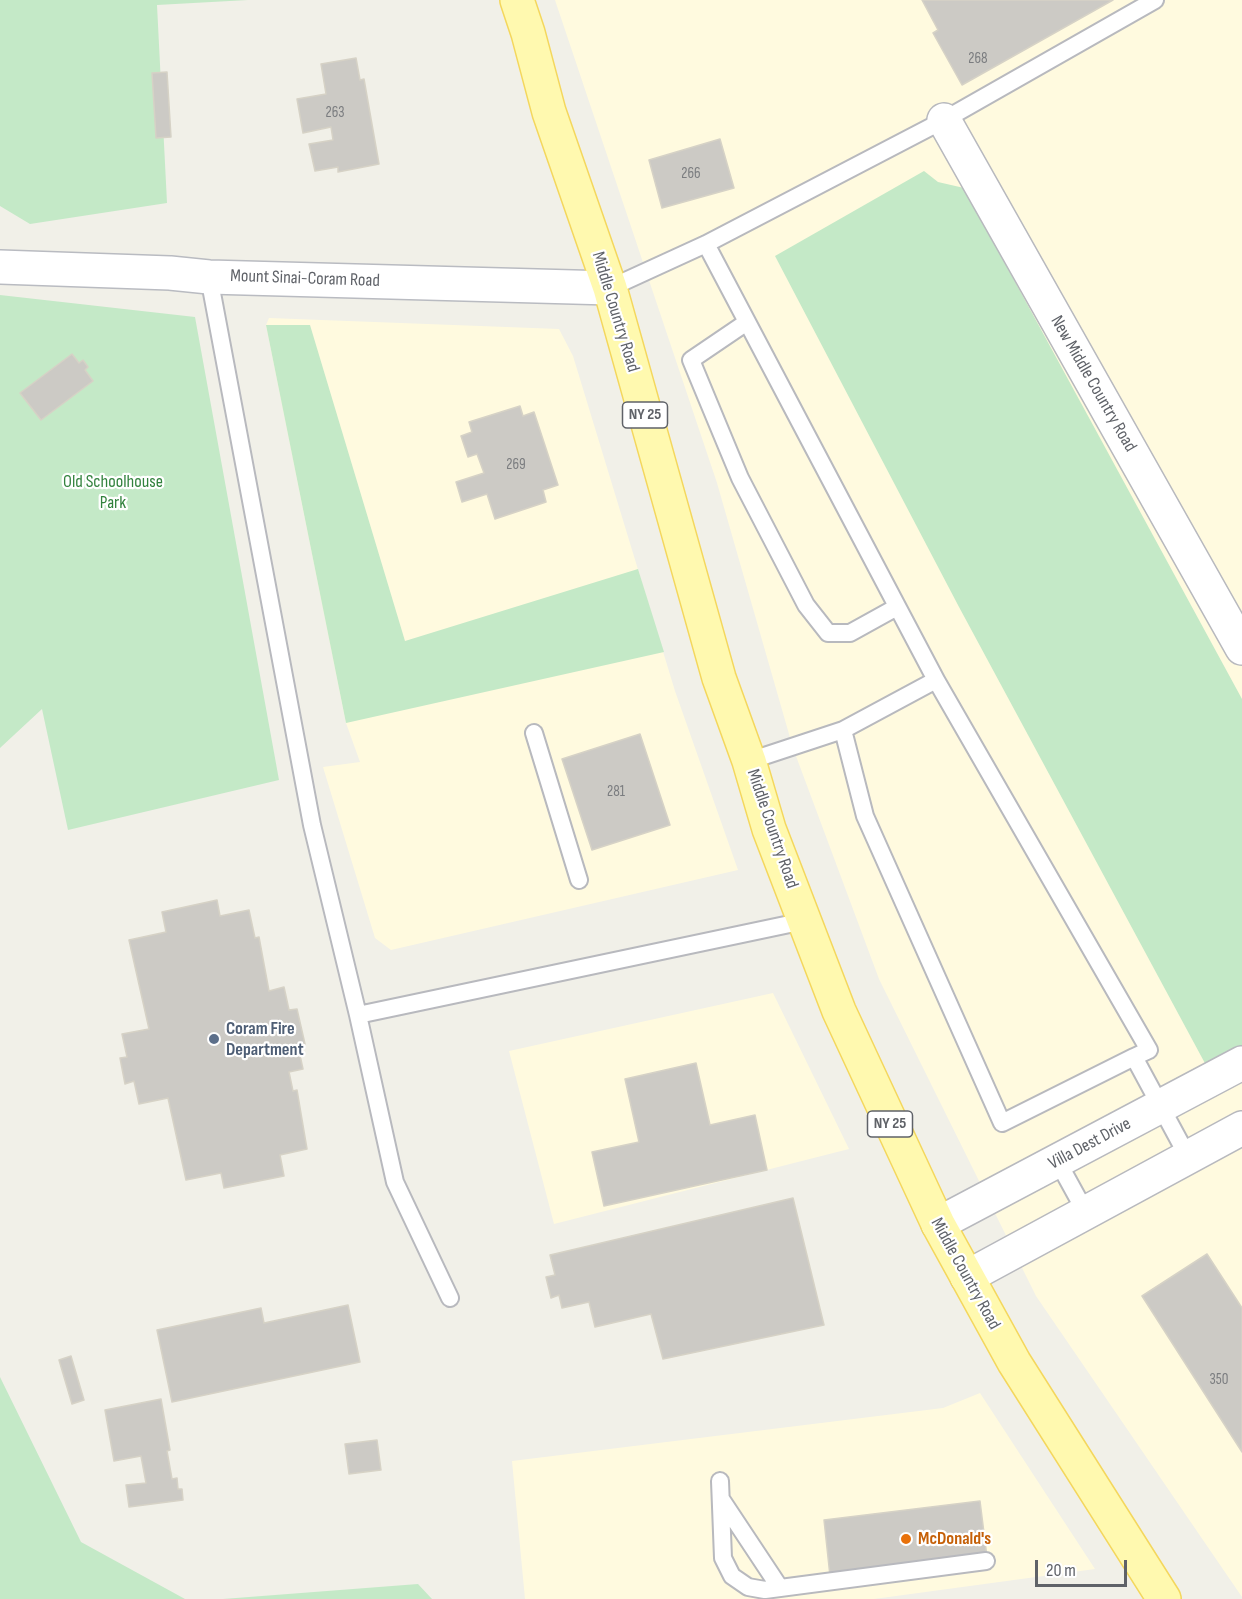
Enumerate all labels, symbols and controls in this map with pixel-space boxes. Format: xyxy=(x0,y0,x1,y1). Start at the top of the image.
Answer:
house number: 268 xyxy=(968,50,988,68)
house number: 263 xyxy=(325,104,345,122)
house number: 266 xyxy=(681,165,701,183)
street label: Middle Country Road xyxy=(586,249,644,375)
street label: Mount Sinai-Coram Road xyxy=(230,266,380,292)
street label: New Middle Country Road xyxy=(1045,312,1141,456)
road number: NY 25 xyxy=(622,402,668,428)
house number: 269 xyxy=(506,456,526,474)
park label: Old Schoolhouse Park xyxy=(63,471,163,514)
street label: Middle Country Road xyxy=(742,767,802,891)
house number: 281 xyxy=(607,783,625,801)
place label: Coram Fire Department xyxy=(226,1018,304,1060)
marker: Coram Fire Department xyxy=(207,1032,221,1046)
road number: NY 25 xyxy=(868,1111,912,1137)
street label: Villa Dest Drive xyxy=(1045,1113,1135,1175)
street label: Middle Country Road xyxy=(925,1214,1005,1334)
house number: 350 xyxy=(1210,1371,1228,1389)
place label: McDonald's xyxy=(918,1528,991,1550)
marker: McDonald's xyxy=(899,1532,913,1546)
scale bar xyxy=(1038,1548,1130,1586)
text: 20 m xyxy=(1046,1560,1076,1581)

